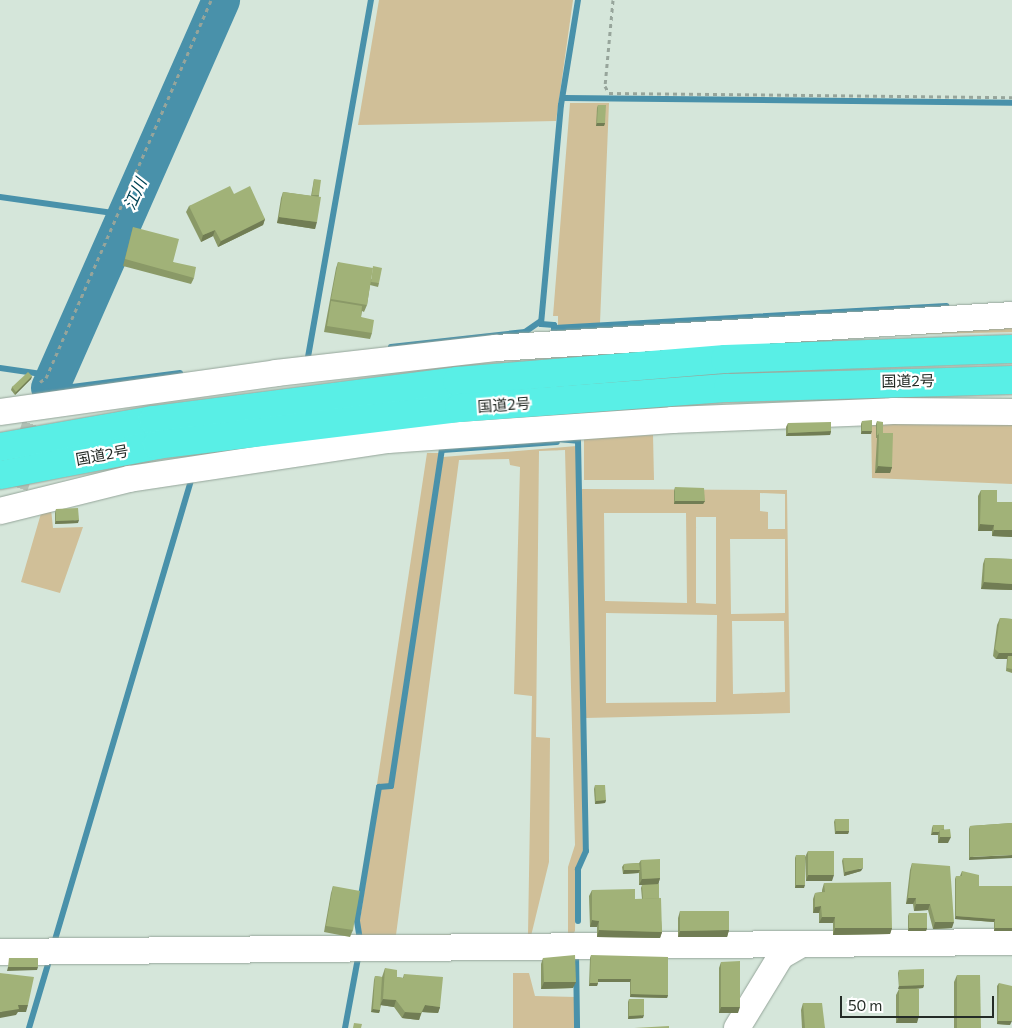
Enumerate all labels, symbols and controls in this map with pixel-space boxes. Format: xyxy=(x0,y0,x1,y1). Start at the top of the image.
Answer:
water label: 江川 xyxy=(120,175,150,213)
street label: 国道2号 xyxy=(881,372,935,390)
street label: 国道2号 xyxy=(477,394,531,416)
street label: 国道2号 xyxy=(74,442,130,468)
scale bar xyxy=(842,986,996,1018)
text: 50 m xyxy=(848,996,882,1014)

